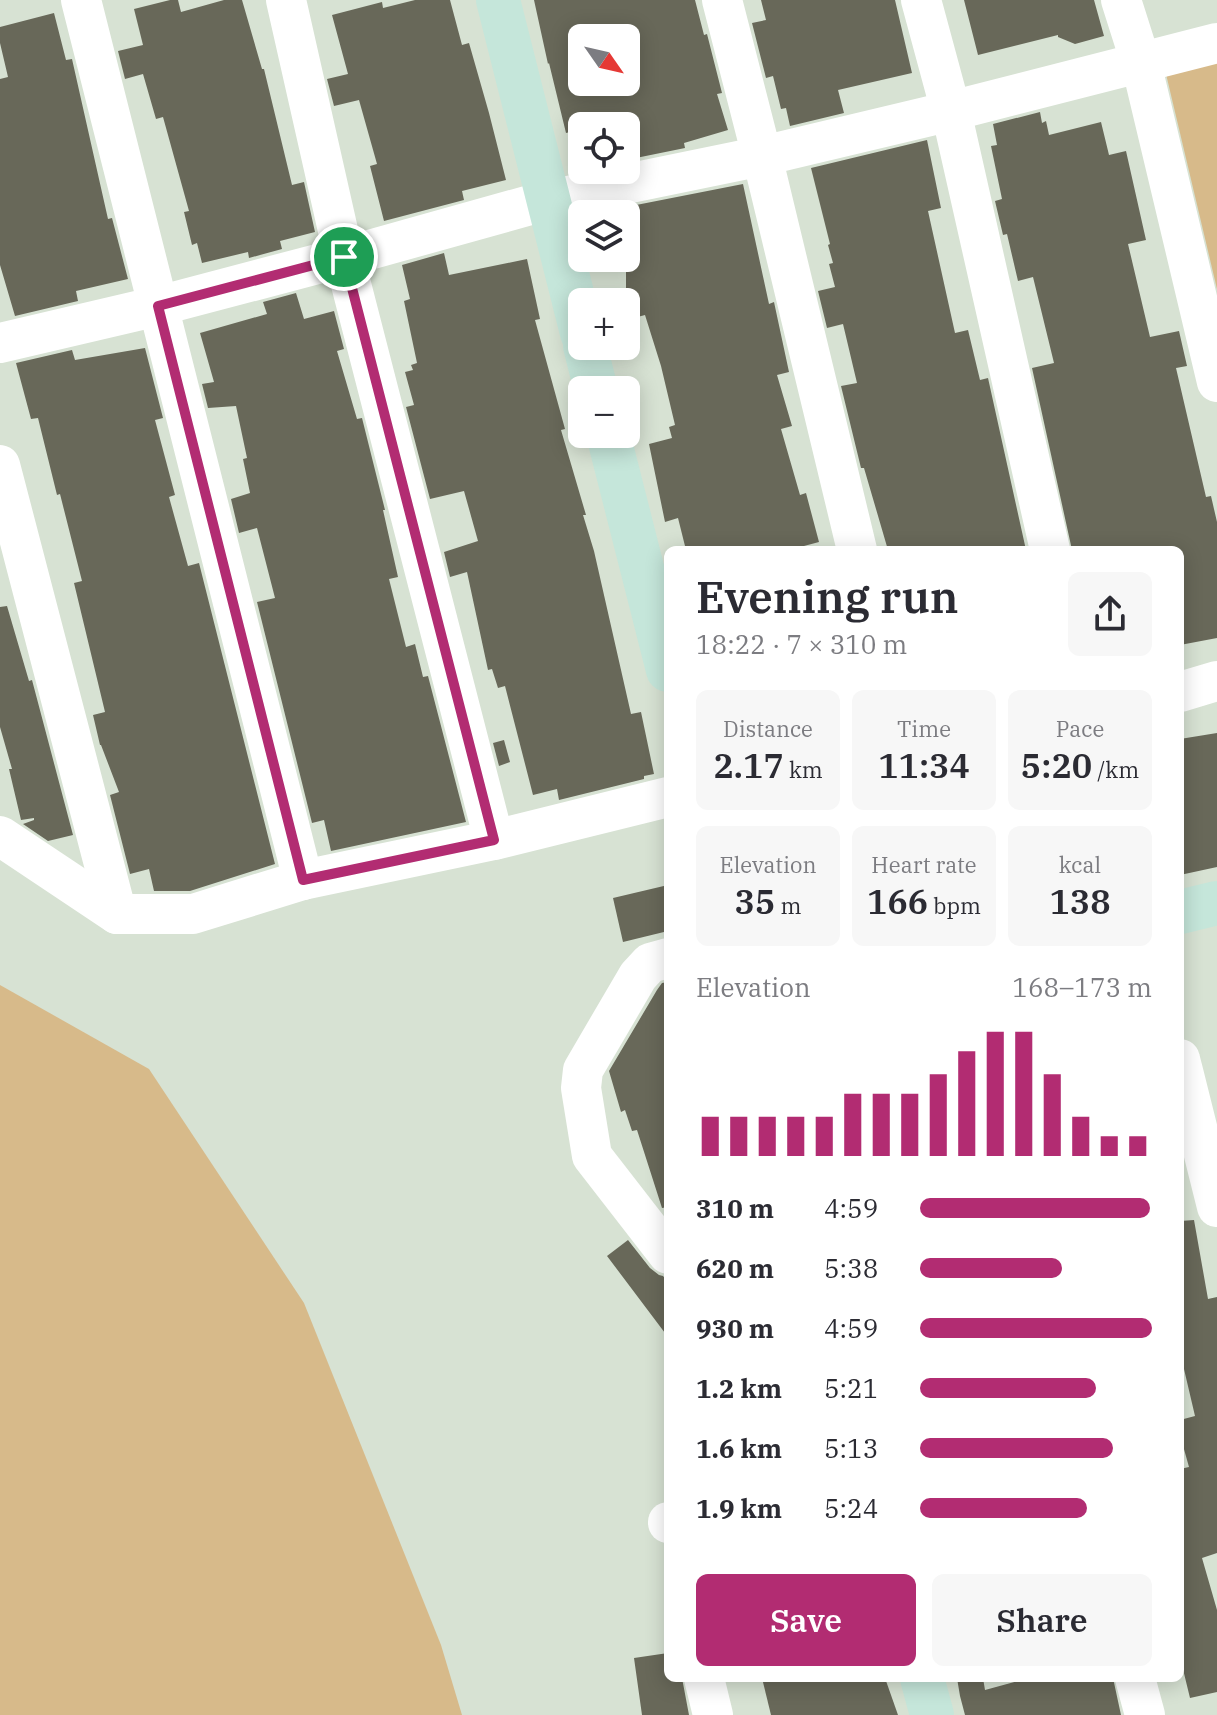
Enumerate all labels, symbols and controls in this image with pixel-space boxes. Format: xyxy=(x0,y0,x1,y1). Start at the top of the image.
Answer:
north arrow xyxy=(568,24,640,96)
map controls xyxy=(568,24,640,448)
button: locate xyxy=(568,112,640,184)
button: layers xyxy=(568,200,640,272)
pin xyxy=(310,223,378,291)
icon: arrive xyxy=(322,235,366,279)
button: + xyxy=(568,288,640,360)
button: − xyxy=(568,376,640,448)
text: Evening run xyxy=(696,568,959,625)
button: share xyxy=(1068,572,1152,656)
text: 18:22 · 7 × 310 m xyxy=(696,627,907,661)
text: Distance xyxy=(723,714,813,743)
text: Time xyxy=(897,714,951,743)
text: Pace xyxy=(1056,714,1104,743)
text: 2.17 xyxy=(713,743,784,787)
text: 11:34 xyxy=(878,743,970,787)
text: 5:20 xyxy=(1021,743,1092,787)
text: km xyxy=(784,755,823,784)
text: /km xyxy=(1092,755,1139,784)
text: Elevation xyxy=(720,850,816,879)
text: Heart rate xyxy=(871,850,977,879)
text: kcal xyxy=(1059,850,1101,879)
text: 35 xyxy=(735,879,775,923)
text: 166 xyxy=(867,879,928,923)
text: 138 xyxy=(1049,879,1111,923)
text: m xyxy=(775,891,801,920)
text: bpm xyxy=(928,891,981,920)
text: Elevation xyxy=(696,970,811,1004)
text: 168–173 m xyxy=(1012,970,1152,1004)
text: 310 m xyxy=(696,1191,774,1225)
text: 4:59 xyxy=(824,1191,878,1225)
text: 620 m xyxy=(696,1251,774,1285)
text: 5:38 xyxy=(824,1251,878,1285)
text: 930 m xyxy=(696,1311,774,1345)
text: 4:59 xyxy=(824,1311,878,1345)
text: 1.2 km xyxy=(696,1371,782,1405)
text: 5:21 xyxy=(824,1371,878,1405)
text: 1.6 km xyxy=(696,1431,782,1465)
text: 5:13 xyxy=(824,1431,878,1465)
text: 1.9 km xyxy=(696,1491,782,1525)
text: 5:24 xyxy=(824,1491,878,1525)
button: Save xyxy=(696,1574,916,1666)
button: Share xyxy=(932,1574,1152,1666)

